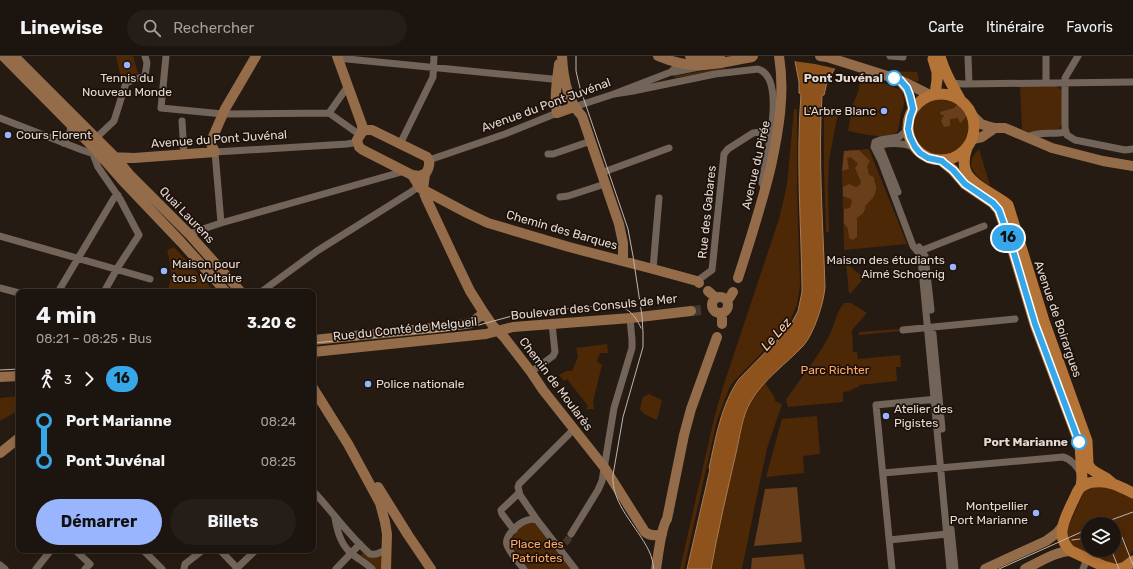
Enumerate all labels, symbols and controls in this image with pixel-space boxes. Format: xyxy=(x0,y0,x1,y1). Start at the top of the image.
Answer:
search box xyxy=(127,10,407,46)
text: Linewise xyxy=(20,16,103,39)
icon: search xyxy=(141,17,163,39)
text: Rechercher xyxy=(173,19,254,37)
text: Carte xyxy=(928,19,964,36)
text: Itinéraire xyxy=(986,19,1044,36)
text: Favoris xyxy=(1066,19,1113,36)
marker: Tennis du Nouveau Monde xyxy=(122,60,132,70)
marker: Pont Juvénal xyxy=(886,70,902,86)
place label: Tennis du Nouveau Monde xyxy=(82,71,172,99)
place label: Pont Juvénal xyxy=(804,71,883,85)
street label: Avenue du Pont Juvénal xyxy=(480,75,613,135)
place label: L'Arbre Blanc xyxy=(803,104,876,118)
marker: L'Arbre Blanc xyxy=(879,106,889,116)
street label: Avenue du Pirée xyxy=(739,119,773,211)
street label: Avenue du Pont Juvénal xyxy=(151,127,288,151)
place label: Cours Florent xyxy=(16,128,92,142)
marker: Cours Florent xyxy=(3,130,13,140)
street label: Rue des Gabares xyxy=(695,165,719,259)
street label: Quai Laurens xyxy=(157,184,217,246)
street label: Chemin des Barques xyxy=(505,207,619,253)
line badge: 16 xyxy=(990,225,1026,251)
text: 16 xyxy=(1000,229,1016,246)
place label: Maison des étudiants Aimé Schoenig xyxy=(827,253,945,281)
place label: Maison pour tous Voltaire xyxy=(172,257,242,285)
street label: Avenue de Boirargues xyxy=(1031,259,1085,379)
marker: Maison des étudiants Aimé Schoenig xyxy=(948,262,958,272)
marker: Maison pour tous Voltaire xyxy=(159,266,169,276)
street label: Boulevard des Consuls de Mer xyxy=(510,291,678,323)
text: 4 min xyxy=(36,302,96,329)
text: 3.20 € xyxy=(247,314,296,332)
street label: Rue du Comté de Melgueil xyxy=(332,314,478,344)
water label: Le Lez xyxy=(758,314,795,353)
text: 08:21 – 08:25 · Bus xyxy=(36,331,152,346)
street label: Chemin de Moularès xyxy=(516,335,596,433)
park label: Parc Richter xyxy=(801,363,870,377)
icon: walk xyxy=(36,368,58,390)
icon: forward xyxy=(78,368,100,390)
text: 16 xyxy=(114,370,130,387)
text: 3 xyxy=(64,372,72,387)
place label: Police nationale xyxy=(376,377,465,391)
marker: Police nationale xyxy=(363,379,373,389)
place label: Atelier des Pigistes xyxy=(894,402,953,430)
marker: Atelier des Pigistes xyxy=(881,411,891,421)
text: Port Marianne xyxy=(66,412,172,430)
text: 08:24 xyxy=(261,414,296,429)
marker: Port Marianne xyxy=(1071,434,1087,450)
place label: Port Marianne xyxy=(983,435,1068,449)
text: Pont Juvénal xyxy=(66,452,165,470)
text: 08:25 xyxy=(261,454,296,469)
button: Démarrer xyxy=(36,499,162,545)
button: Billets xyxy=(170,499,296,545)
place label: Montpellier Port Marianne xyxy=(950,499,1028,527)
marker: Montpellier Port Marianne xyxy=(1031,508,1041,518)
map controls xyxy=(1081,517,1121,557)
button: layers xyxy=(1081,517,1121,557)
park label: Place des Patriotes xyxy=(510,537,564,565)

